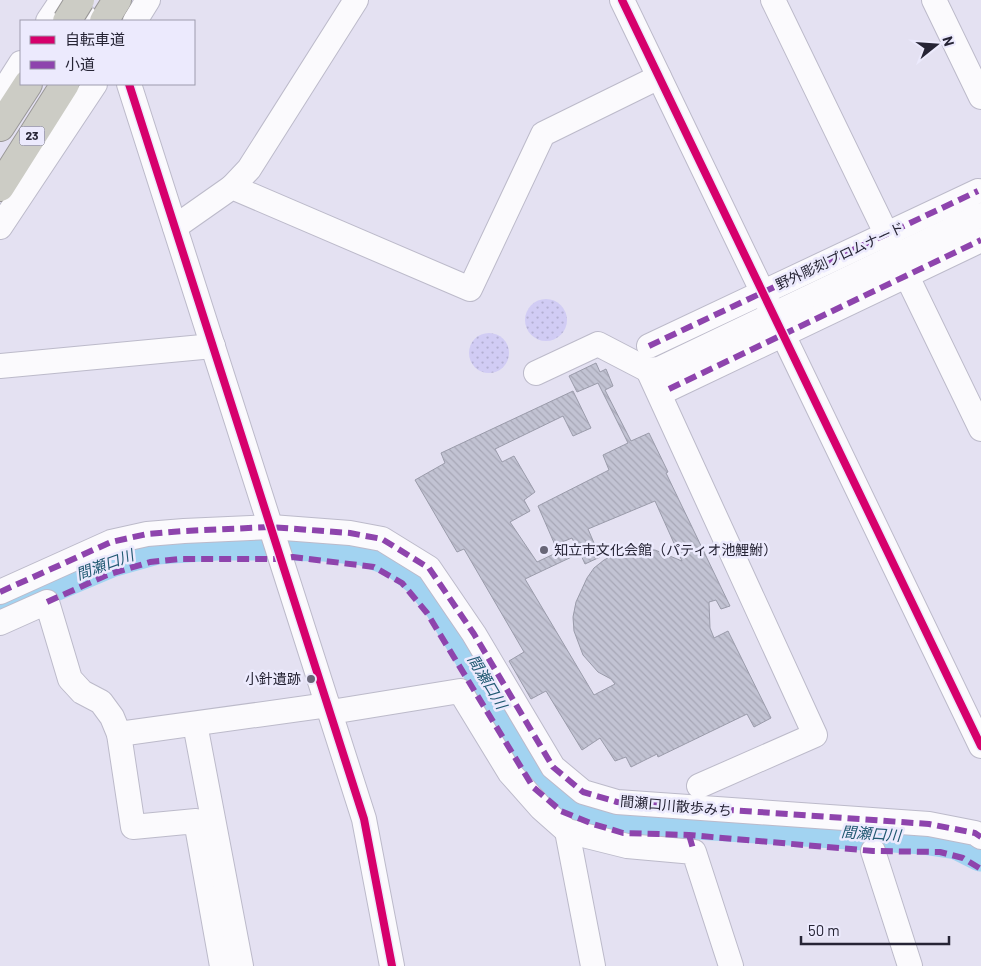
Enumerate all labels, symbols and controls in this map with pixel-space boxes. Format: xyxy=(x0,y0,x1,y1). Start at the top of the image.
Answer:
legend xyxy=(20,20,195,85)
north arrow xyxy=(911,20,961,70)
text: 自転車道 xyxy=(65,30,125,48)
text: N xyxy=(939,34,958,48)
text: 小道 xyxy=(65,55,95,73)
road number: 23 xyxy=(20,126,44,146)
street label: 野外彫刻プロムナード xyxy=(773,218,907,293)
place label: 知立市文化会館（パティオ池鯉鮒） xyxy=(554,541,777,558)
marker: 知立市文化会館（パティオ池鯉鮒） xyxy=(538,544,550,556)
water label: 間瀬口川 xyxy=(73,545,138,583)
water label: 間瀬口川 xyxy=(465,651,512,714)
place label: 小針遺跡 xyxy=(245,670,301,687)
marker: 小針遺跡 xyxy=(305,673,317,685)
street label: 間瀬口川散歩みち xyxy=(620,792,733,819)
water label: 間瀬口川 xyxy=(841,822,904,844)
scale bar xyxy=(801,914,948,946)
text: 50 m xyxy=(808,921,840,939)

